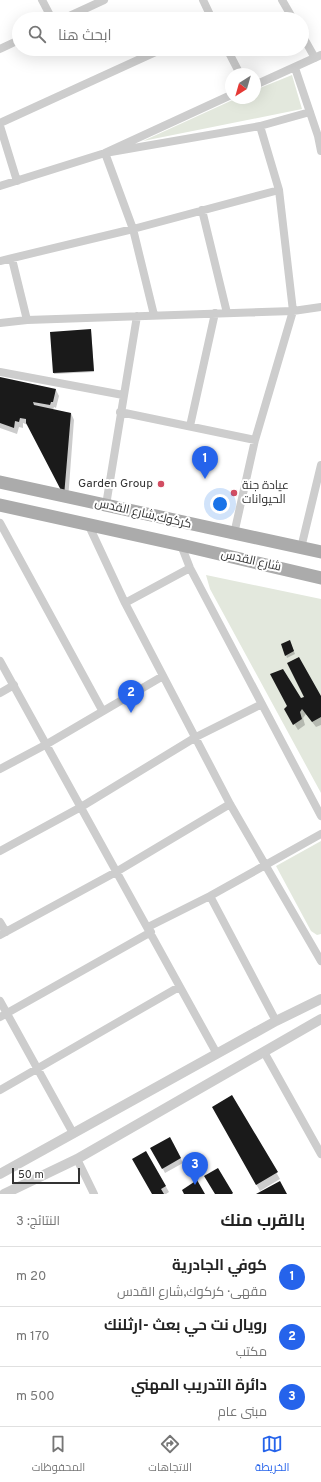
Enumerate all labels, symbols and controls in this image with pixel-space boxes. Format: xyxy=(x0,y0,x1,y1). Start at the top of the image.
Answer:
search box xyxy=(12,12,309,56)
icon: search xyxy=(26,23,48,45)
text: ابحث هنا xyxy=(58,27,112,46)
north arrow xyxy=(225,68,261,104)
pin: 1 xyxy=(192,446,218,479)
place label: Garden Group xyxy=(78,476,153,492)
place label: عيادة جنة الحيوانات xyxy=(242,478,289,508)
marker: Garden Group xyxy=(156,479,166,489)
marker: عيادة جنة الحيوانات xyxy=(229,488,239,498)
your location xyxy=(210,494,230,514)
street label: كركوك,شارع القدس xyxy=(93,495,193,533)
street label: شارع القدس xyxy=(219,546,283,576)
pin: 2 xyxy=(118,680,144,713)
pin: 3 xyxy=(182,1152,208,1185)
scale bar xyxy=(12,1166,80,1185)
text: 50 m xyxy=(18,1168,44,1182)
text: بالقرب منك xyxy=(221,1211,305,1233)
text: النتائج: 3 xyxy=(16,1214,60,1230)
text: كوفي الجادرية xyxy=(172,1257,267,1276)
text: 20 m xyxy=(16,1269,46,1285)
text: 1 xyxy=(289,1269,295,1285)
text: مقهى · كركوك,شارع القدس xyxy=(117,1285,267,1301)
text: رويال نت حي بعث -ارثلنك xyxy=(104,1317,267,1336)
text: 170 m xyxy=(16,1329,50,1345)
text: 2 xyxy=(288,1329,296,1345)
text: مكتب xyxy=(236,1345,267,1361)
text: دائرة التدريب المهني xyxy=(131,1377,267,1396)
text: 500 m xyxy=(16,1389,55,1405)
text: 3 xyxy=(288,1389,296,1405)
text: مبنى عام xyxy=(218,1405,267,1421)
tab: المحفوظات xyxy=(32,1433,85,1477)
tab: الاتجاهات xyxy=(148,1433,192,1477)
tab: الخريطة xyxy=(255,1433,289,1477)

